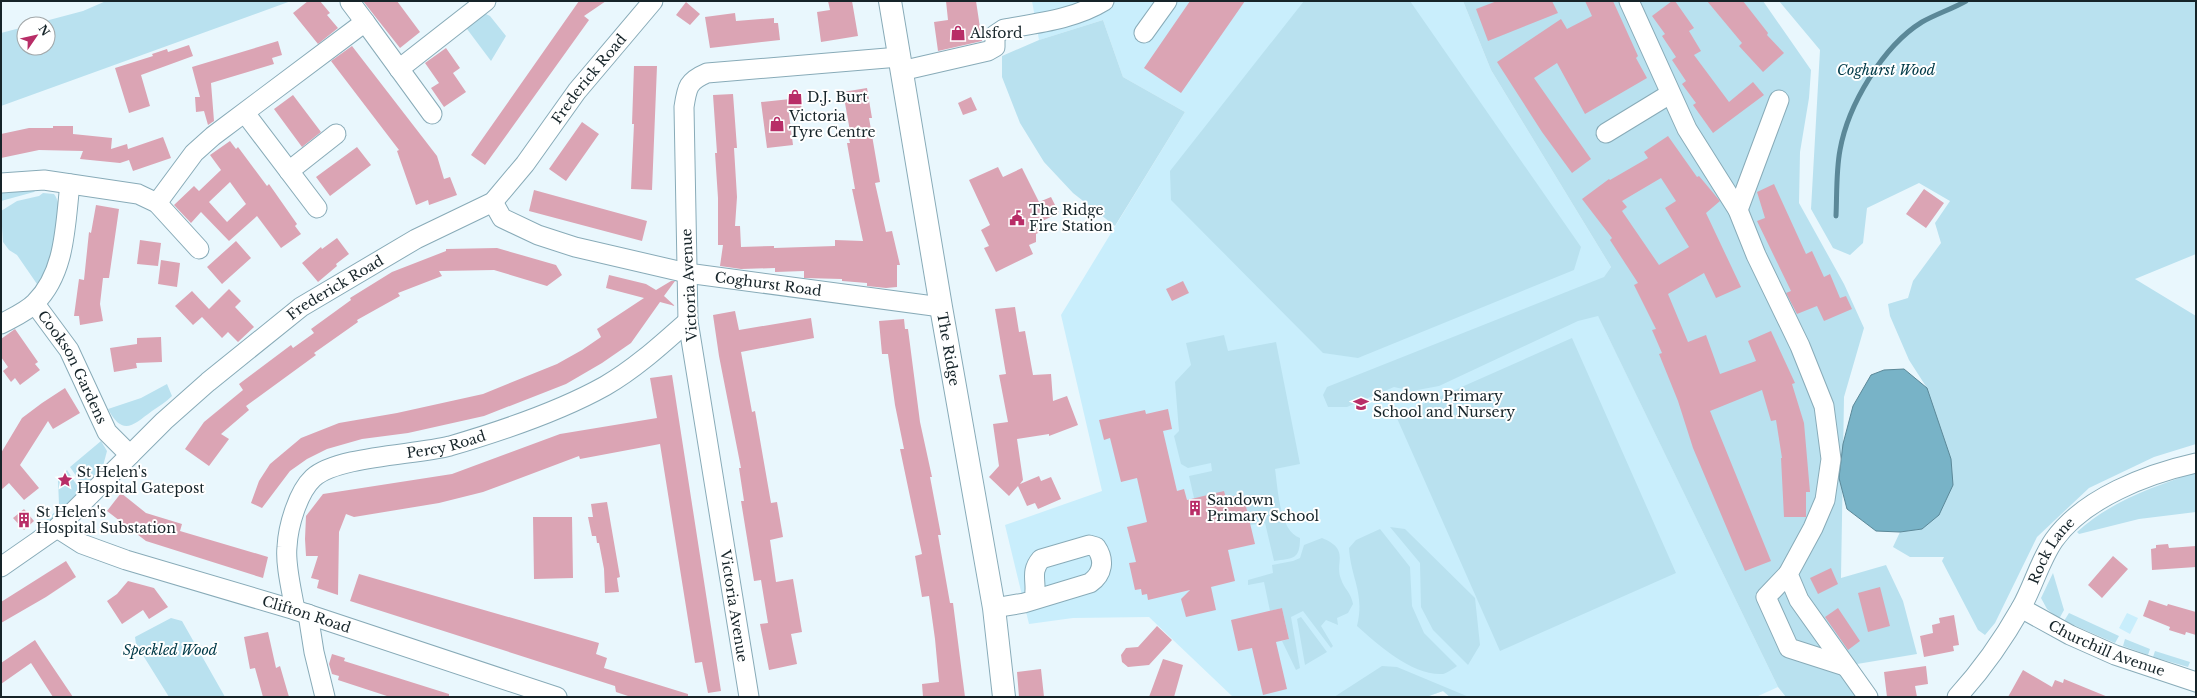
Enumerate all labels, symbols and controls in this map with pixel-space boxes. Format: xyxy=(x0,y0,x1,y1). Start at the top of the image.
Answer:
north arrow xyxy=(16,16,56,56)
text: N xyxy=(36,22,53,39)
shop icon: Alsford xyxy=(949,24,967,42)
place label: Alsford xyxy=(969,24,1023,42)
street label: Frederick Road xyxy=(548,30,631,127)
park label: Coghurst Wood xyxy=(1837,61,1936,79)
shop icon: D.J. Burt xyxy=(786,88,804,106)
place label: D.J. Burt xyxy=(807,88,868,106)
place label: Victoria Tyre Centre xyxy=(788,107,876,141)
shop icon: Victoria Tyre Centre xyxy=(768,115,786,133)
place label: The Ridge Fire Station xyxy=(1029,201,1113,235)
public building icon: The Ridge Fire Station xyxy=(1008,209,1026,227)
street label: Victoria Avenue xyxy=(677,228,701,343)
street label: Frederick Road xyxy=(283,251,387,324)
street label: Coghurst Road xyxy=(714,268,823,300)
street label: Cookson Gardens xyxy=(34,307,111,427)
street label: The Ridge xyxy=(933,311,964,387)
place label: Sandown Primary School and Nursery xyxy=(1373,387,1515,421)
school or university icon: Sandown Primary School and Nursery xyxy=(1352,395,1370,413)
street label: Percy Road xyxy=(405,426,488,462)
place label: St Helen's Hospital Gatepost xyxy=(77,463,205,497)
place icon: St Helen's Hospital Gatepost xyxy=(56,471,74,489)
place label: Sandown Primary School xyxy=(1207,491,1320,525)
building icon: Sandown Primary School xyxy=(1186,499,1204,517)
place label: St Helen's Hospital Substation xyxy=(36,503,176,537)
building icon: St Helen's Hospital Substation xyxy=(15,511,33,529)
street label: Rock Lane xyxy=(2024,513,2078,587)
street label: Victoria Avenue xyxy=(716,548,752,663)
street label: Clifton Road xyxy=(260,592,354,637)
street label: Churchill Avenue xyxy=(2045,616,2167,680)
park label: Speckled Wood xyxy=(123,641,218,659)

